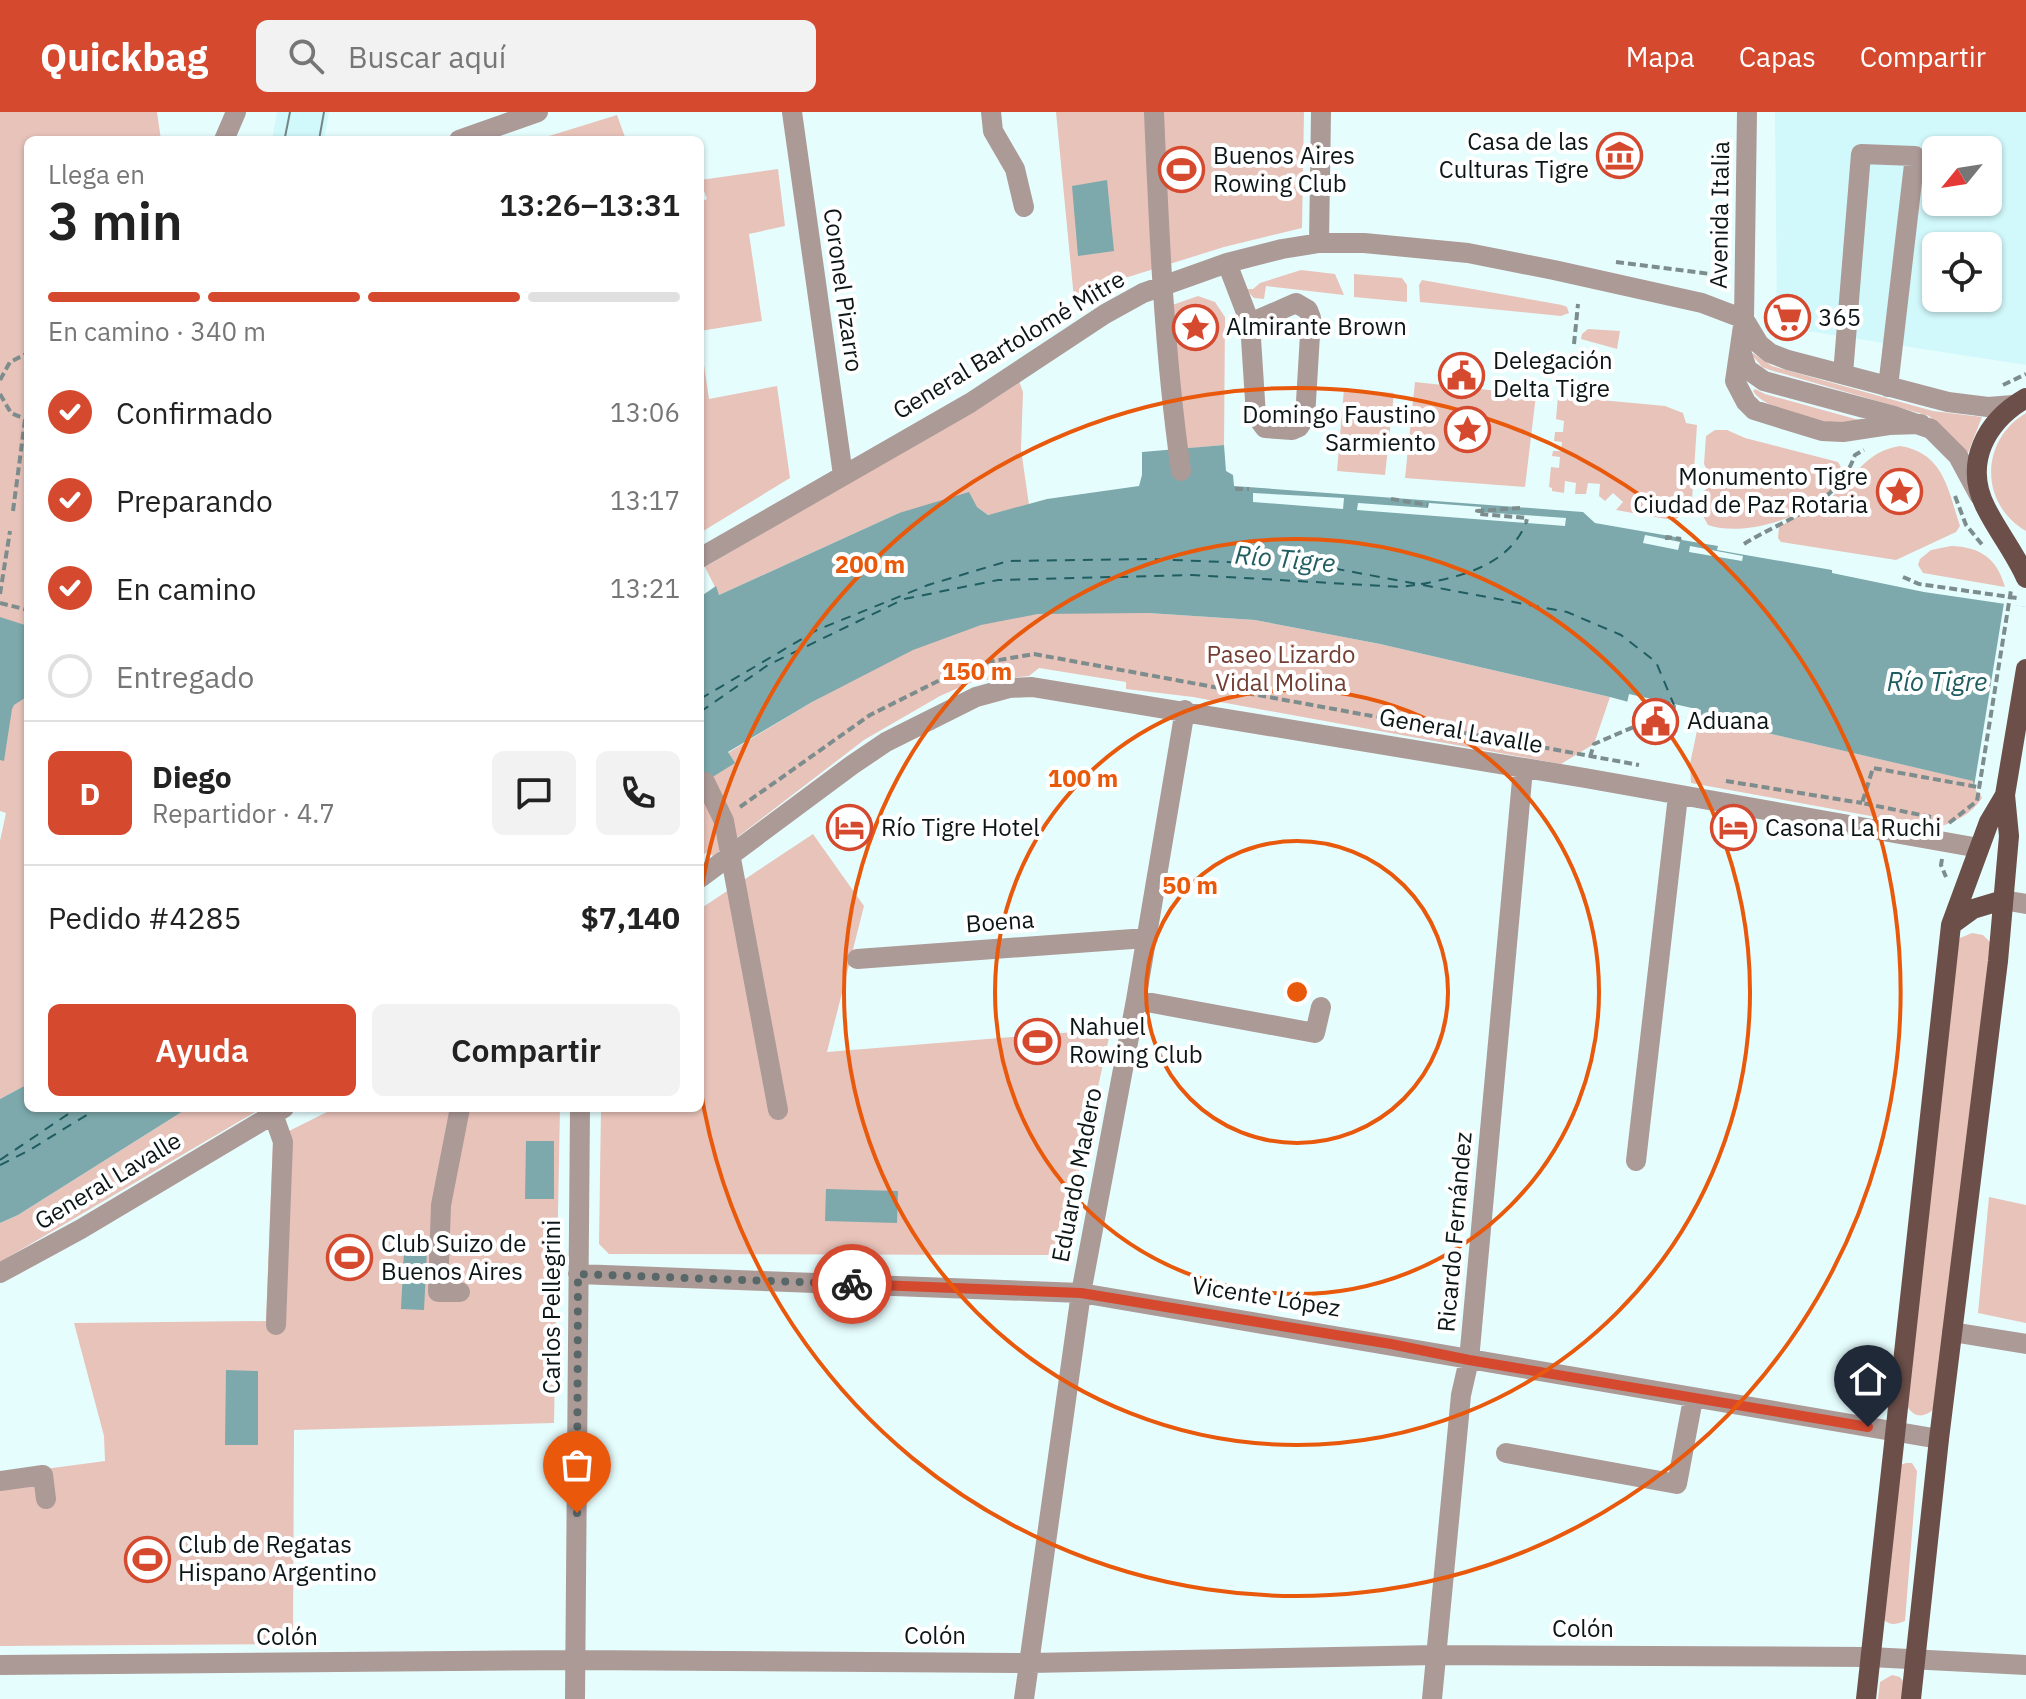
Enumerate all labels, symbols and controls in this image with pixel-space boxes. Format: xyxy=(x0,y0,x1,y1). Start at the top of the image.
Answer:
search box xyxy=(256,20,816,92)
text: Quickbag xyxy=(40,32,208,81)
icon: search xyxy=(284,34,328,78)
text: Buscar aquí xyxy=(348,37,506,76)
text: Mapa xyxy=(1626,38,1695,75)
text: Capas xyxy=(1739,38,1816,75)
text: Compartir xyxy=(1860,38,1986,75)
place label: Casa de las Culturas Tigre xyxy=(1439,125,1589,185)
museum icon: Casa de las Culturas Tigre xyxy=(1596,132,1644,180)
north arrow xyxy=(1922,136,2002,216)
map controls xyxy=(1922,136,2002,312)
place label: Buenos Aires Rowing Club xyxy=(1213,139,1355,199)
street label: Avenida Italia xyxy=(1702,141,1736,289)
sports icon: Buenos Aires Rowing Club xyxy=(1158,146,1206,194)
text: Llega en xyxy=(48,157,145,191)
text: 13:26–13:31 xyxy=(499,185,680,224)
text: 3 min xyxy=(48,187,183,254)
street label: Coronel Pizarro xyxy=(817,206,871,374)
button: locate xyxy=(1922,232,2002,312)
street label: General Bartolomé Mitre xyxy=(887,262,1130,426)
supermarket icon: 365 xyxy=(1763,294,1811,342)
place label: 365 xyxy=(1818,301,1861,333)
place icon: Almirante Brown xyxy=(1171,303,1219,351)
place label: Almirante Brown xyxy=(1226,310,1407,342)
text: En camino · 340 m xyxy=(48,314,266,348)
place label: Delegación Delta Tigre xyxy=(1493,344,1613,404)
public building icon: Delegación Delta Tigre xyxy=(1438,351,1486,399)
icon: check xyxy=(48,390,92,434)
text: Confirmado xyxy=(116,393,273,432)
text: 13:06 xyxy=(610,395,680,429)
place label: Domingo Faustino Sarmiento xyxy=(1242,398,1436,458)
place icon: Domingo Faustino Sarmiento xyxy=(1443,405,1491,453)
place label: Monumento Tigre Ciudad de Paz Rotaria xyxy=(1633,460,1868,520)
place icon: Monumento Tigre Ciudad de Paz Rotaria xyxy=(1875,467,1923,515)
icon: check xyxy=(48,478,92,522)
text: Preparando xyxy=(116,481,273,520)
text: 13:17 xyxy=(610,483,680,517)
water label: Río Tigre xyxy=(1233,537,1337,579)
text: 200 m xyxy=(835,548,905,580)
icon: check xyxy=(48,566,92,610)
text: En camino xyxy=(116,569,256,608)
text: 13:21 xyxy=(610,571,680,605)
park label: Paseo Lizardo Vidal Molina xyxy=(1206,638,1356,698)
text: 150 m xyxy=(942,655,1012,687)
text: Entregado xyxy=(116,657,254,696)
water label: Río Tigre xyxy=(1887,664,1987,698)
public building icon: Aduana xyxy=(1632,697,1680,745)
street label: General Lavalle xyxy=(1377,700,1545,760)
place label: Aduana xyxy=(1687,704,1769,736)
button: chat xyxy=(492,751,576,835)
button: phone xyxy=(596,751,680,835)
text: Diego xyxy=(152,757,232,796)
text: 100 m xyxy=(1048,762,1118,794)
text: D xyxy=(80,774,100,813)
text: Repartidor · 4.7 xyxy=(152,796,335,830)
hotel icon: Río Tigre Hotel xyxy=(826,804,874,852)
hotel icon: Casona La Ruchi xyxy=(1710,804,1758,852)
place label: Río Tigre Hotel xyxy=(881,811,1040,843)
place label: Casona La Ruchi xyxy=(1765,811,1941,843)
text: 50 m xyxy=(1162,869,1218,901)
text: Pedido #4285 xyxy=(48,898,242,937)
text: $7,140 xyxy=(581,898,680,937)
street label: Boena xyxy=(965,903,1036,939)
centre of rings xyxy=(1283,978,1311,1006)
button: Ayuda xyxy=(48,1004,356,1096)
button: Compartir xyxy=(372,1004,680,1096)
place label: Nahuel Rowing Club xyxy=(1069,1010,1203,1070)
sports icon: Nahuel Rowing Club xyxy=(1014,1017,1062,1065)
street label: Eduardo Madero xyxy=(1043,1085,1109,1265)
street label: General Lavalle xyxy=(28,1124,187,1236)
street label: Ricardo Fernández xyxy=(1429,1130,1479,1333)
street label: Carlos Pellegrini xyxy=(535,1220,567,1394)
place label: Club Suizo de Buenos Aires xyxy=(381,1227,526,1287)
sports icon: Club Suizo de Buenos Aires xyxy=(326,1234,374,1282)
courier xyxy=(812,1244,892,1324)
icon: bike xyxy=(830,1262,874,1306)
street label: Vicente López xyxy=(1190,1268,1343,1324)
pin xyxy=(1834,1345,1902,1427)
icon: home xyxy=(1846,1357,1890,1401)
pin xyxy=(543,1431,611,1513)
icon: bag xyxy=(555,1443,599,1487)
place label: Club de Regatas Hispano Argentino xyxy=(178,1528,377,1588)
sports icon: Club de Regatas Hispano Argentino xyxy=(123,1535,171,1583)
street label: Colón xyxy=(1552,1612,1614,1644)
street label: Colón xyxy=(904,1619,966,1651)
street label: Colón xyxy=(256,1620,318,1652)

